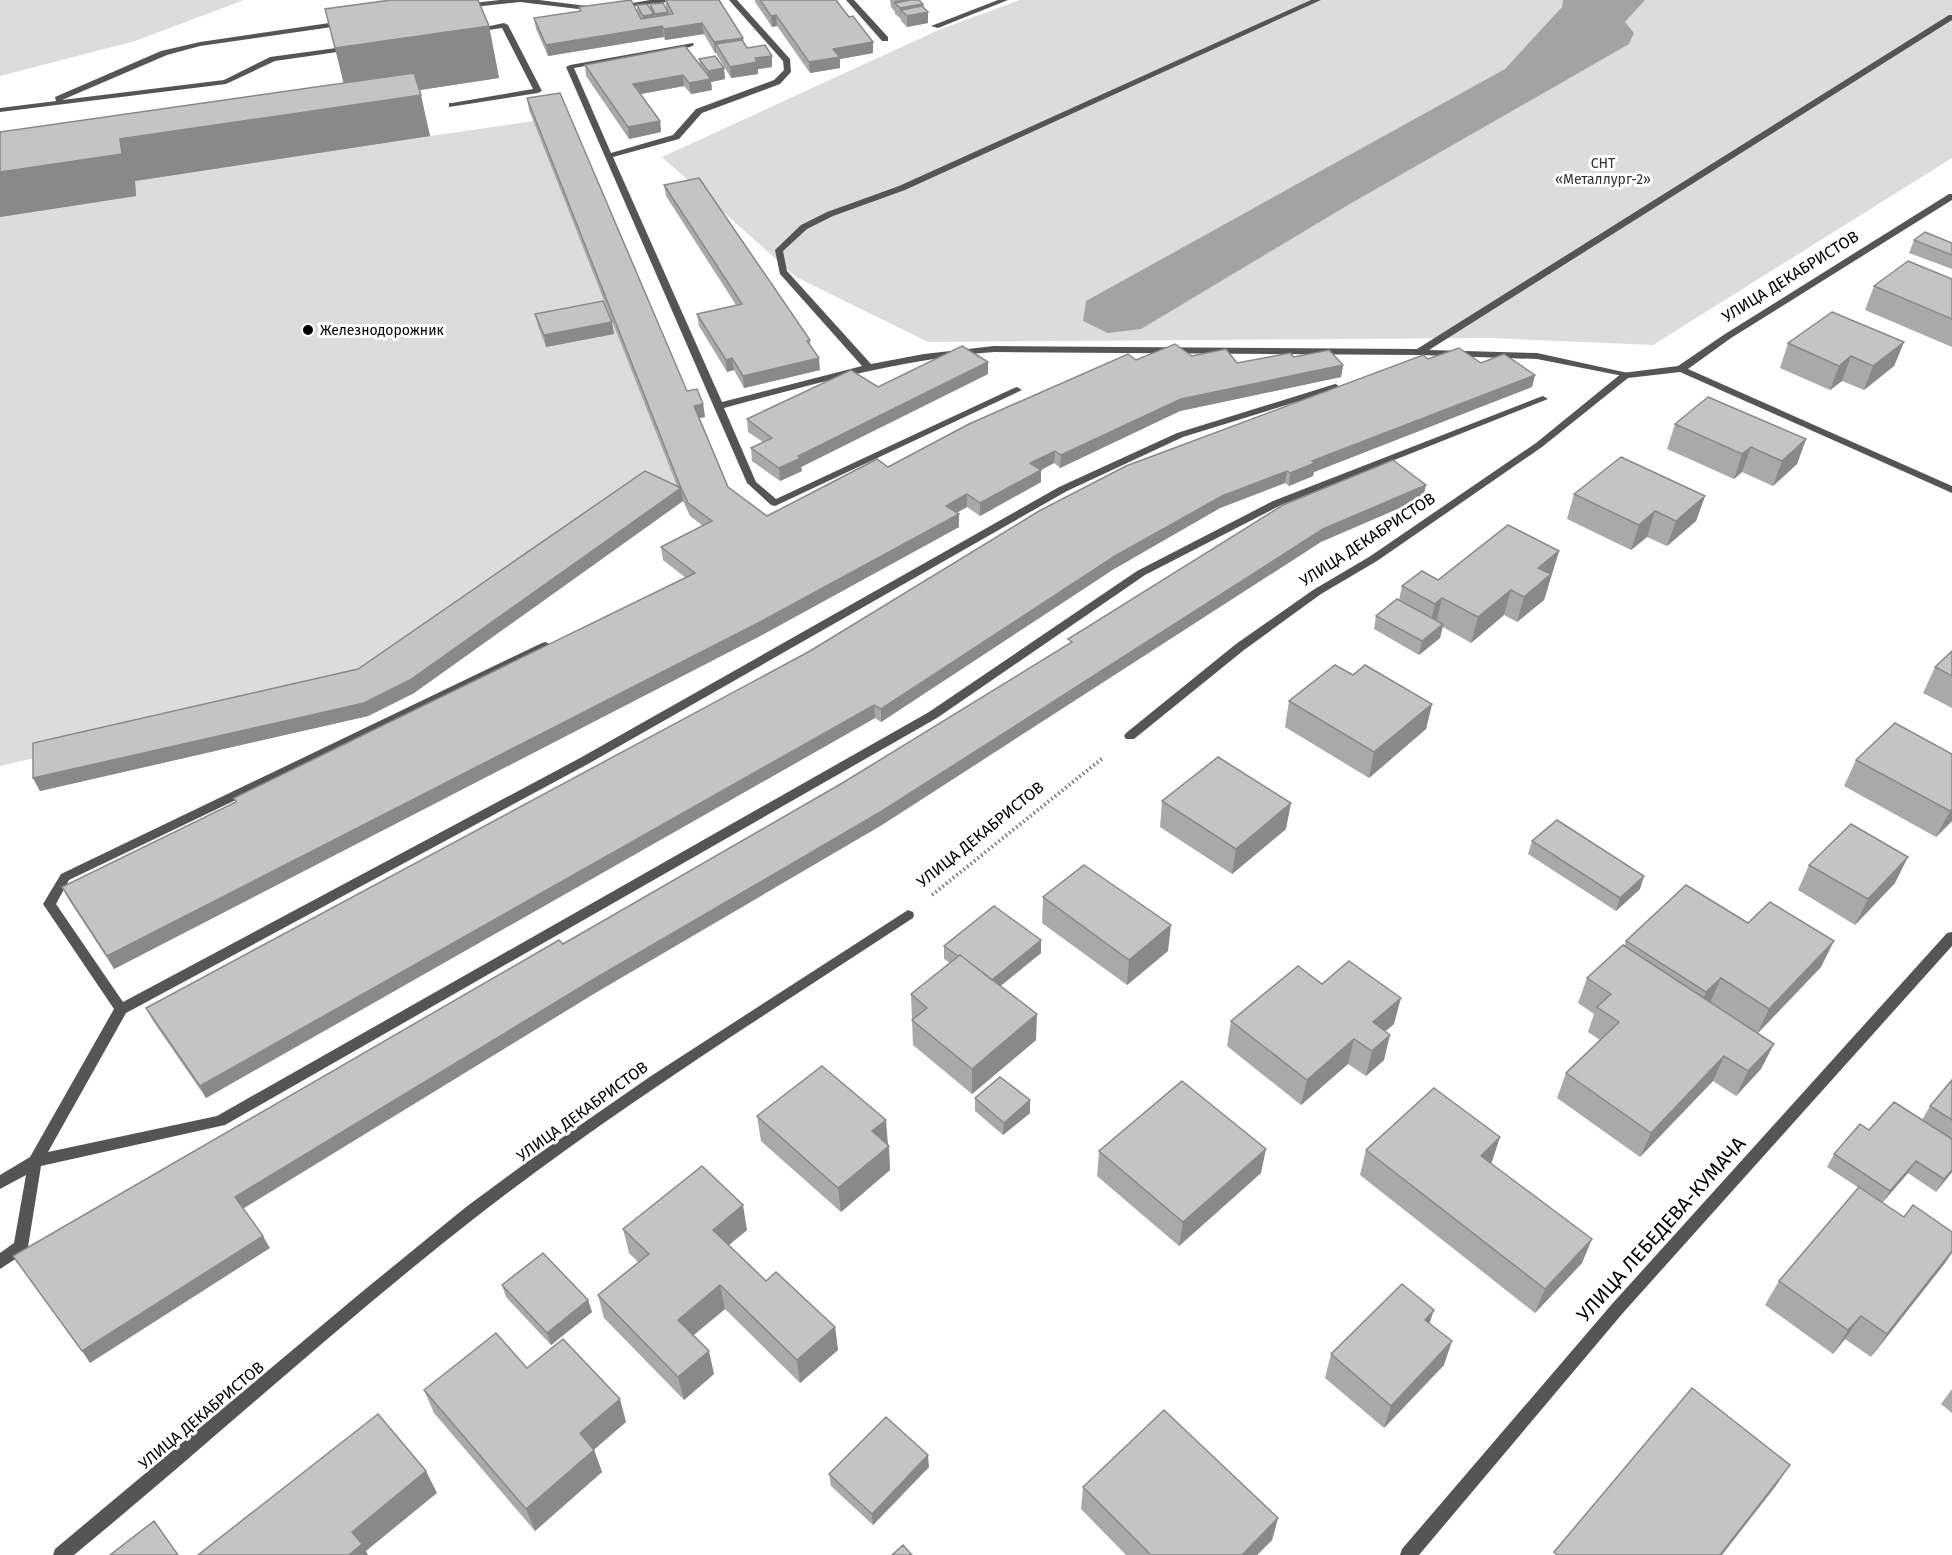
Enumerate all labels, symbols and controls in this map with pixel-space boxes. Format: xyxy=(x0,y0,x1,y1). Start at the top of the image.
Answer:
park label: СНТ «Металлург-2» xyxy=(1555,155,1651,188)
street label: УЛИЦА ДЕКАБРИСТОВ xyxy=(1718,226,1862,326)
place label: Железнодорожник xyxy=(320,322,445,339)
marker: Железнодорожник xyxy=(301,323,315,337)
street label: УЛИЦА ДЕКАБРИСТОВ xyxy=(1296,488,1439,590)
street label: УЛИЦА ДЕКАБРИСТОВ xyxy=(913,777,1048,891)
street label: УЛИЦА ДЕКАБРИСТОВ xyxy=(513,1057,652,1165)
street label: УЛИЦА ЛЕБЕДЕВА-КУМАЧА xyxy=(1572,1131,1751,1326)
street label: УЛИЦА ДЕКАБРИСТОВ xyxy=(135,1357,268,1473)

